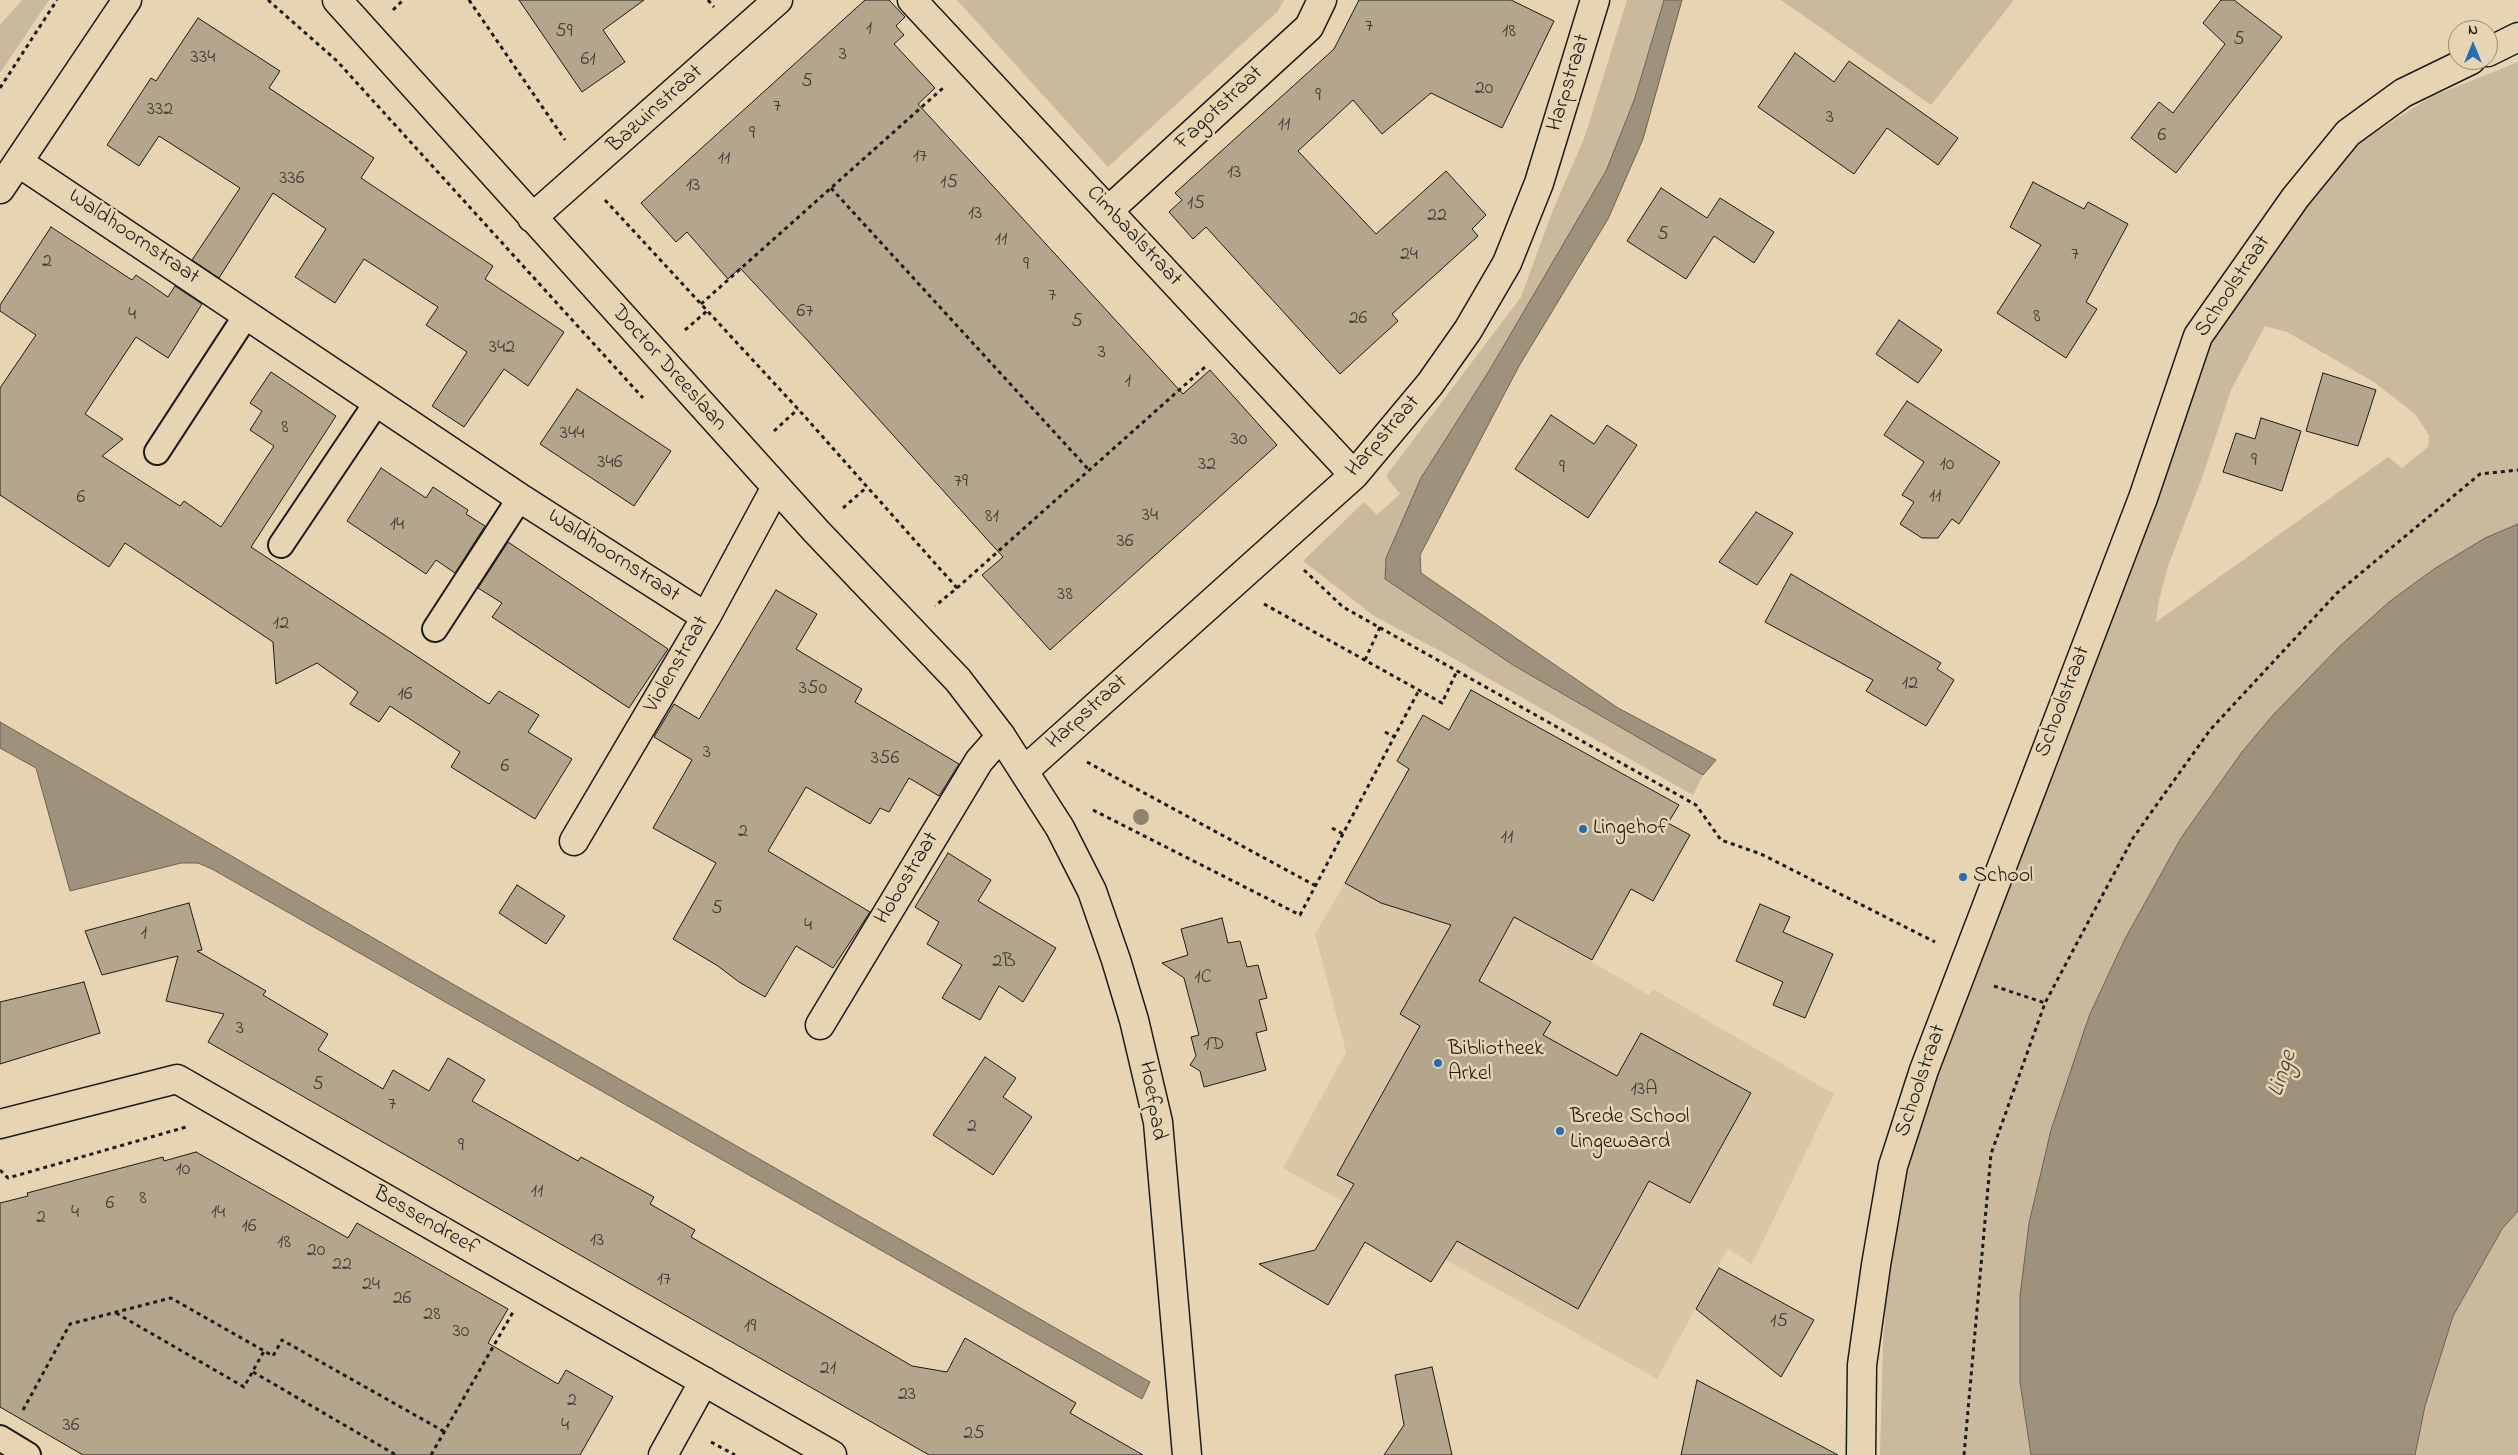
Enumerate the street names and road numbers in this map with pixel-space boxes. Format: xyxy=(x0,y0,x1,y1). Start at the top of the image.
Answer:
street label: Harpstraat xyxy=(1543,31,1597,135)
street label: Bazuinstraat xyxy=(603,60,709,160)
street label: Fagotstraat xyxy=(1170,61,1270,157)
street label: Cimbaalstraat xyxy=(1079,181,1187,293)
street label: Waldhoornstraat xyxy=(62,184,204,292)
street label: Schoolstraat xyxy=(2190,231,2278,343)
street label: Doctor Dreeslaan xyxy=(604,300,732,438)
street label: Harpstraat xyxy=(1341,391,1427,483)
street label: Waldhoornstraat xyxy=(542,504,684,610)
street label: Violenstraat xyxy=(640,612,716,718)
street label: Schoolstraat xyxy=(2031,643,2097,761)
street label: Harpstraat xyxy=(1042,670,1134,756)
street label: Hobostraat xyxy=(870,828,946,930)
street label: Schoolstraat xyxy=(1891,1021,1953,1141)
street label: Hoefpad xyxy=(1131,1059,1171,1143)
street label: Bessendreef xyxy=(368,1181,482,1263)

